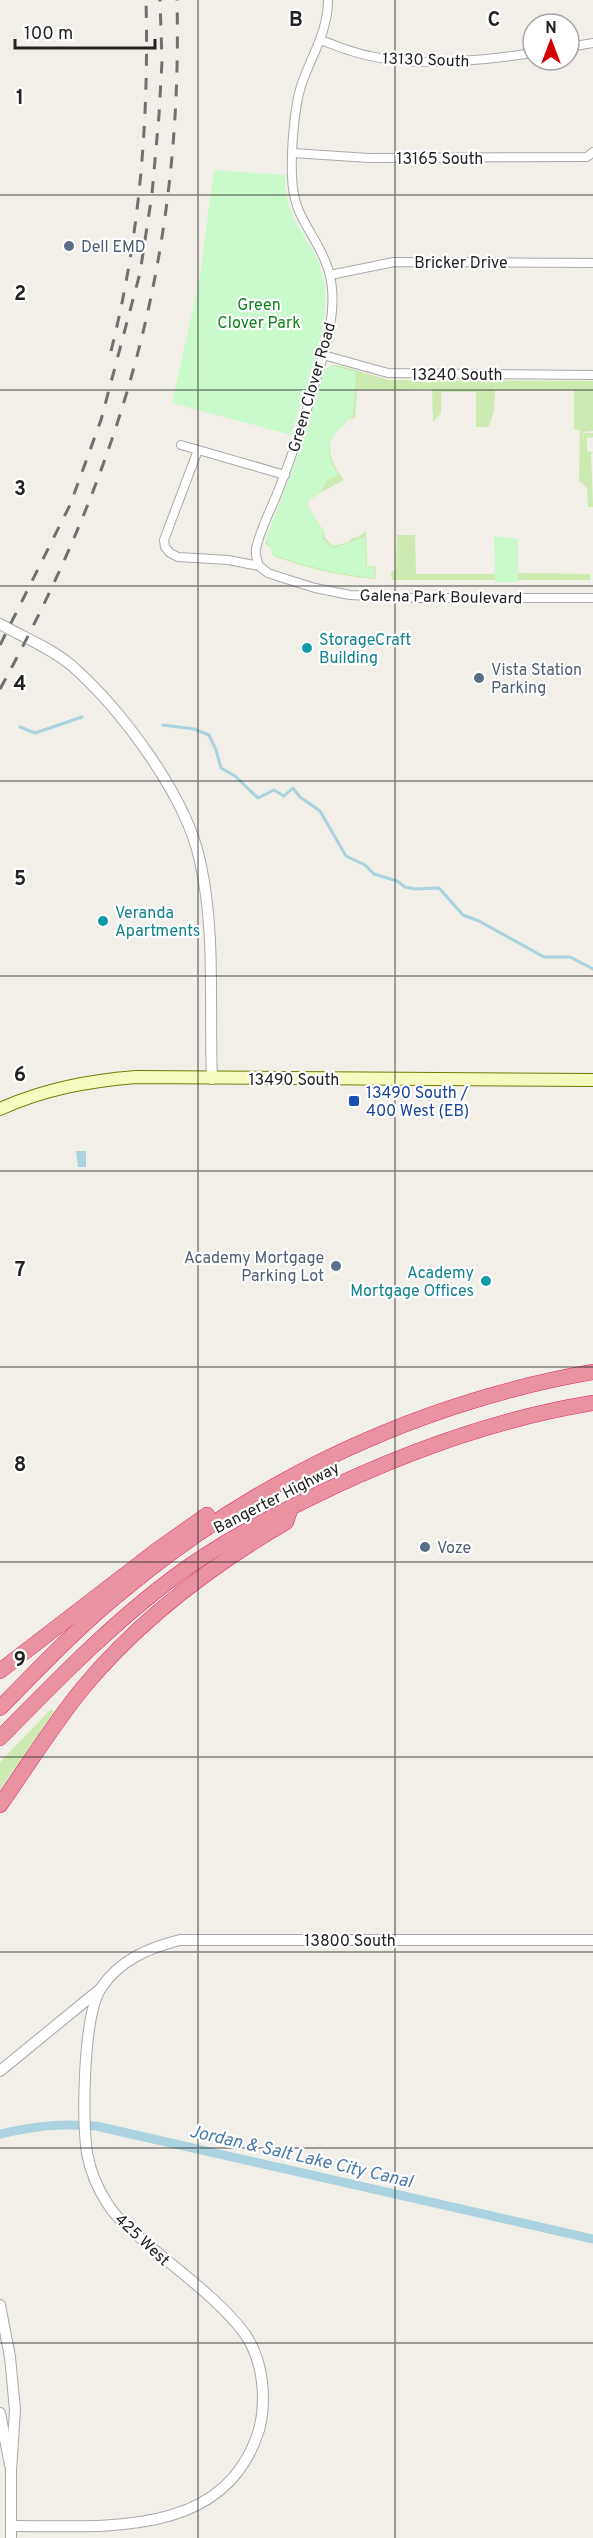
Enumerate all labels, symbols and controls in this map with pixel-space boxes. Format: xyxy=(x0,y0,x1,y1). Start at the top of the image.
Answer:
text: B xyxy=(289,8,303,34)
text: C xyxy=(488,8,500,34)
scale bar xyxy=(15,12,154,50)
north arrow xyxy=(521,12,581,72)
text: N xyxy=(545,19,557,39)
text: 100 m xyxy=(24,23,73,46)
street label: 13130 South xyxy=(382,49,470,73)
text: 1 xyxy=(16,86,24,112)
street label: 13165 South xyxy=(397,150,483,170)
place label: Dell EMD xyxy=(81,238,146,258)
marker: Dell EMD xyxy=(62,239,76,253)
street label: Bricker Drive xyxy=(414,254,508,274)
text: 2 xyxy=(14,282,26,308)
park label: Green Clover Park xyxy=(217,296,301,334)
street label: Green Clover Road xyxy=(285,320,341,455)
street label: 13240 South xyxy=(412,366,502,386)
text: 3 xyxy=(14,477,26,503)
street label: Galena Park Boulevard xyxy=(359,587,523,609)
place label: StorageCraft Building xyxy=(319,631,411,669)
marker: StorageCraft Building xyxy=(300,641,314,655)
place label: Vista Station Parking xyxy=(491,661,582,699)
marker: Vista Station Parking xyxy=(472,671,486,685)
text: 4 xyxy=(14,672,26,698)
text: 5 xyxy=(14,867,26,893)
place label: Veranda Apartments xyxy=(115,904,200,942)
marker: Veranda Apartments xyxy=(96,914,110,928)
text: 6 xyxy=(14,1063,26,1089)
street label: 13490 South xyxy=(249,1071,339,1091)
place label: 13490 South / 400 West (EB) xyxy=(366,1084,469,1122)
marker: 13490 South / 400 West (EB) xyxy=(347,1094,361,1108)
place label: Academy Mortgage Parking Lot xyxy=(184,1249,324,1287)
text: 7 xyxy=(15,1258,25,1284)
marker: Academy Mortgage Parking Lot xyxy=(329,1259,343,1273)
place label: Academy Mortgage Offices xyxy=(350,1264,474,1302)
marker: Academy Mortgage Offices xyxy=(479,1274,493,1288)
text: 8 xyxy=(14,1453,26,1479)
street label: Bangerter Highway xyxy=(211,1458,343,1539)
place label: Voze xyxy=(437,1539,471,1559)
marker: Voze xyxy=(418,1540,432,1554)
text: 9 xyxy=(14,1648,26,1674)
street label: 13800 South xyxy=(304,1932,396,1952)
water label: Jordan & Salt Lake City Canal xyxy=(187,2121,416,2195)
street label: 425 West xyxy=(110,2210,173,2271)

